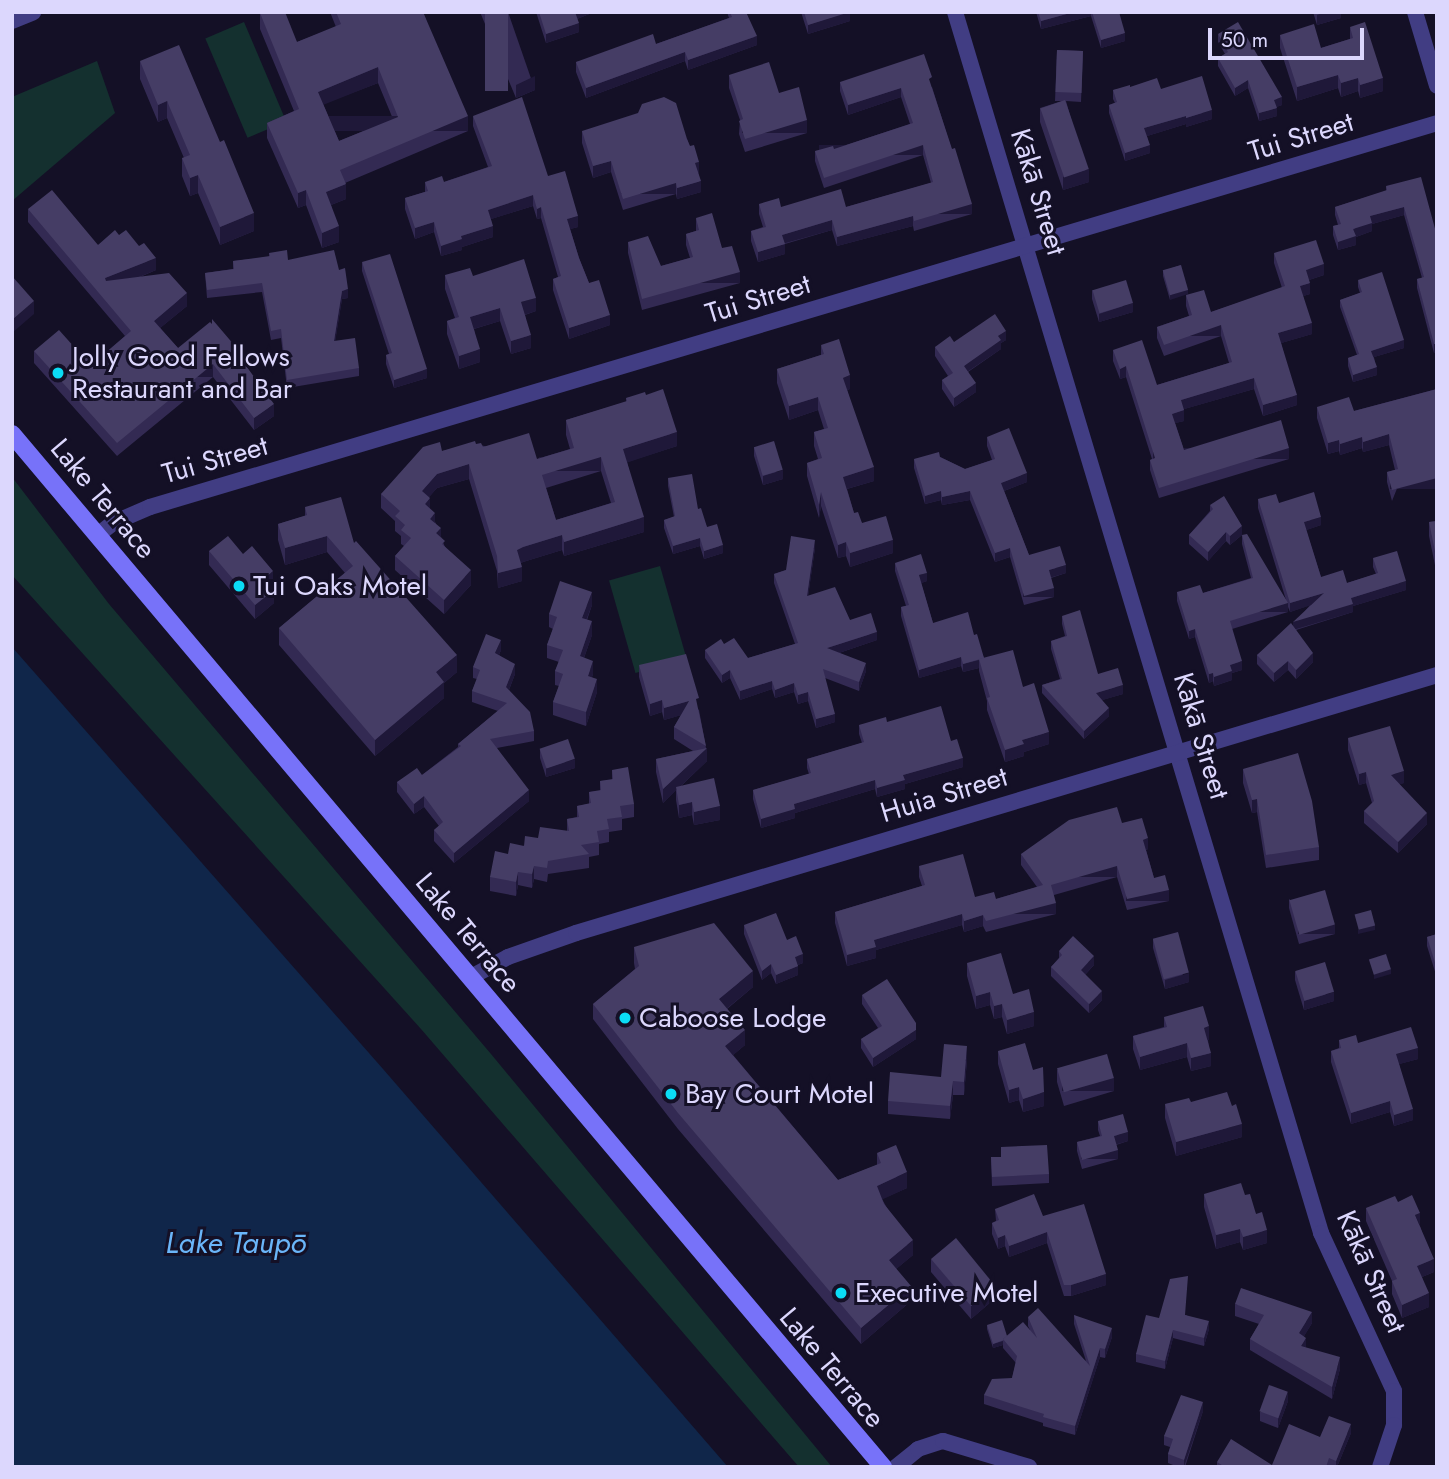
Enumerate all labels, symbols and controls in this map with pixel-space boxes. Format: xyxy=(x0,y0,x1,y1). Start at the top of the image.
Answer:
scale bar xyxy=(1211,14,1367,58)
text: 50 m xyxy=(1221,25,1268,55)
street label: Tui Street xyxy=(1244,105,1358,169)
street label: Kākā Street xyxy=(1003,125,1073,259)
street label: Tui Street xyxy=(701,267,815,331)
place label: Jolly Good Fellows Restaurant and Bar xyxy=(72,340,292,406)
marker: Jolly Good Fellows Restaurant and Bar xyxy=(50,365,66,381)
street label: Tui Street xyxy=(158,429,272,491)
street label: Lake Terrace xyxy=(43,432,163,566)
place label: Tui Oaks Motel xyxy=(253,569,427,603)
marker: Tui Oaks Motel xyxy=(231,578,247,594)
street label: Kākā Street xyxy=(1166,669,1236,803)
street label: Huia Street xyxy=(877,760,1011,830)
street label: Lake Terrace xyxy=(408,866,528,1000)
place label: Caboose Lodge xyxy=(639,1001,827,1035)
marker: Caboose Lodge xyxy=(617,1010,633,1026)
place label: Bay Court Motel xyxy=(685,1077,874,1111)
marker: Bay Court Motel xyxy=(663,1086,679,1102)
street label: Kākā Street xyxy=(1329,1206,1413,1338)
water label: Lake Taupō xyxy=(166,1225,306,1261)
place label: Executive Motel xyxy=(855,1276,1039,1310)
marker: Executive Motel xyxy=(833,1285,849,1301)
street label: Lake Terrace xyxy=(772,1301,892,1435)

